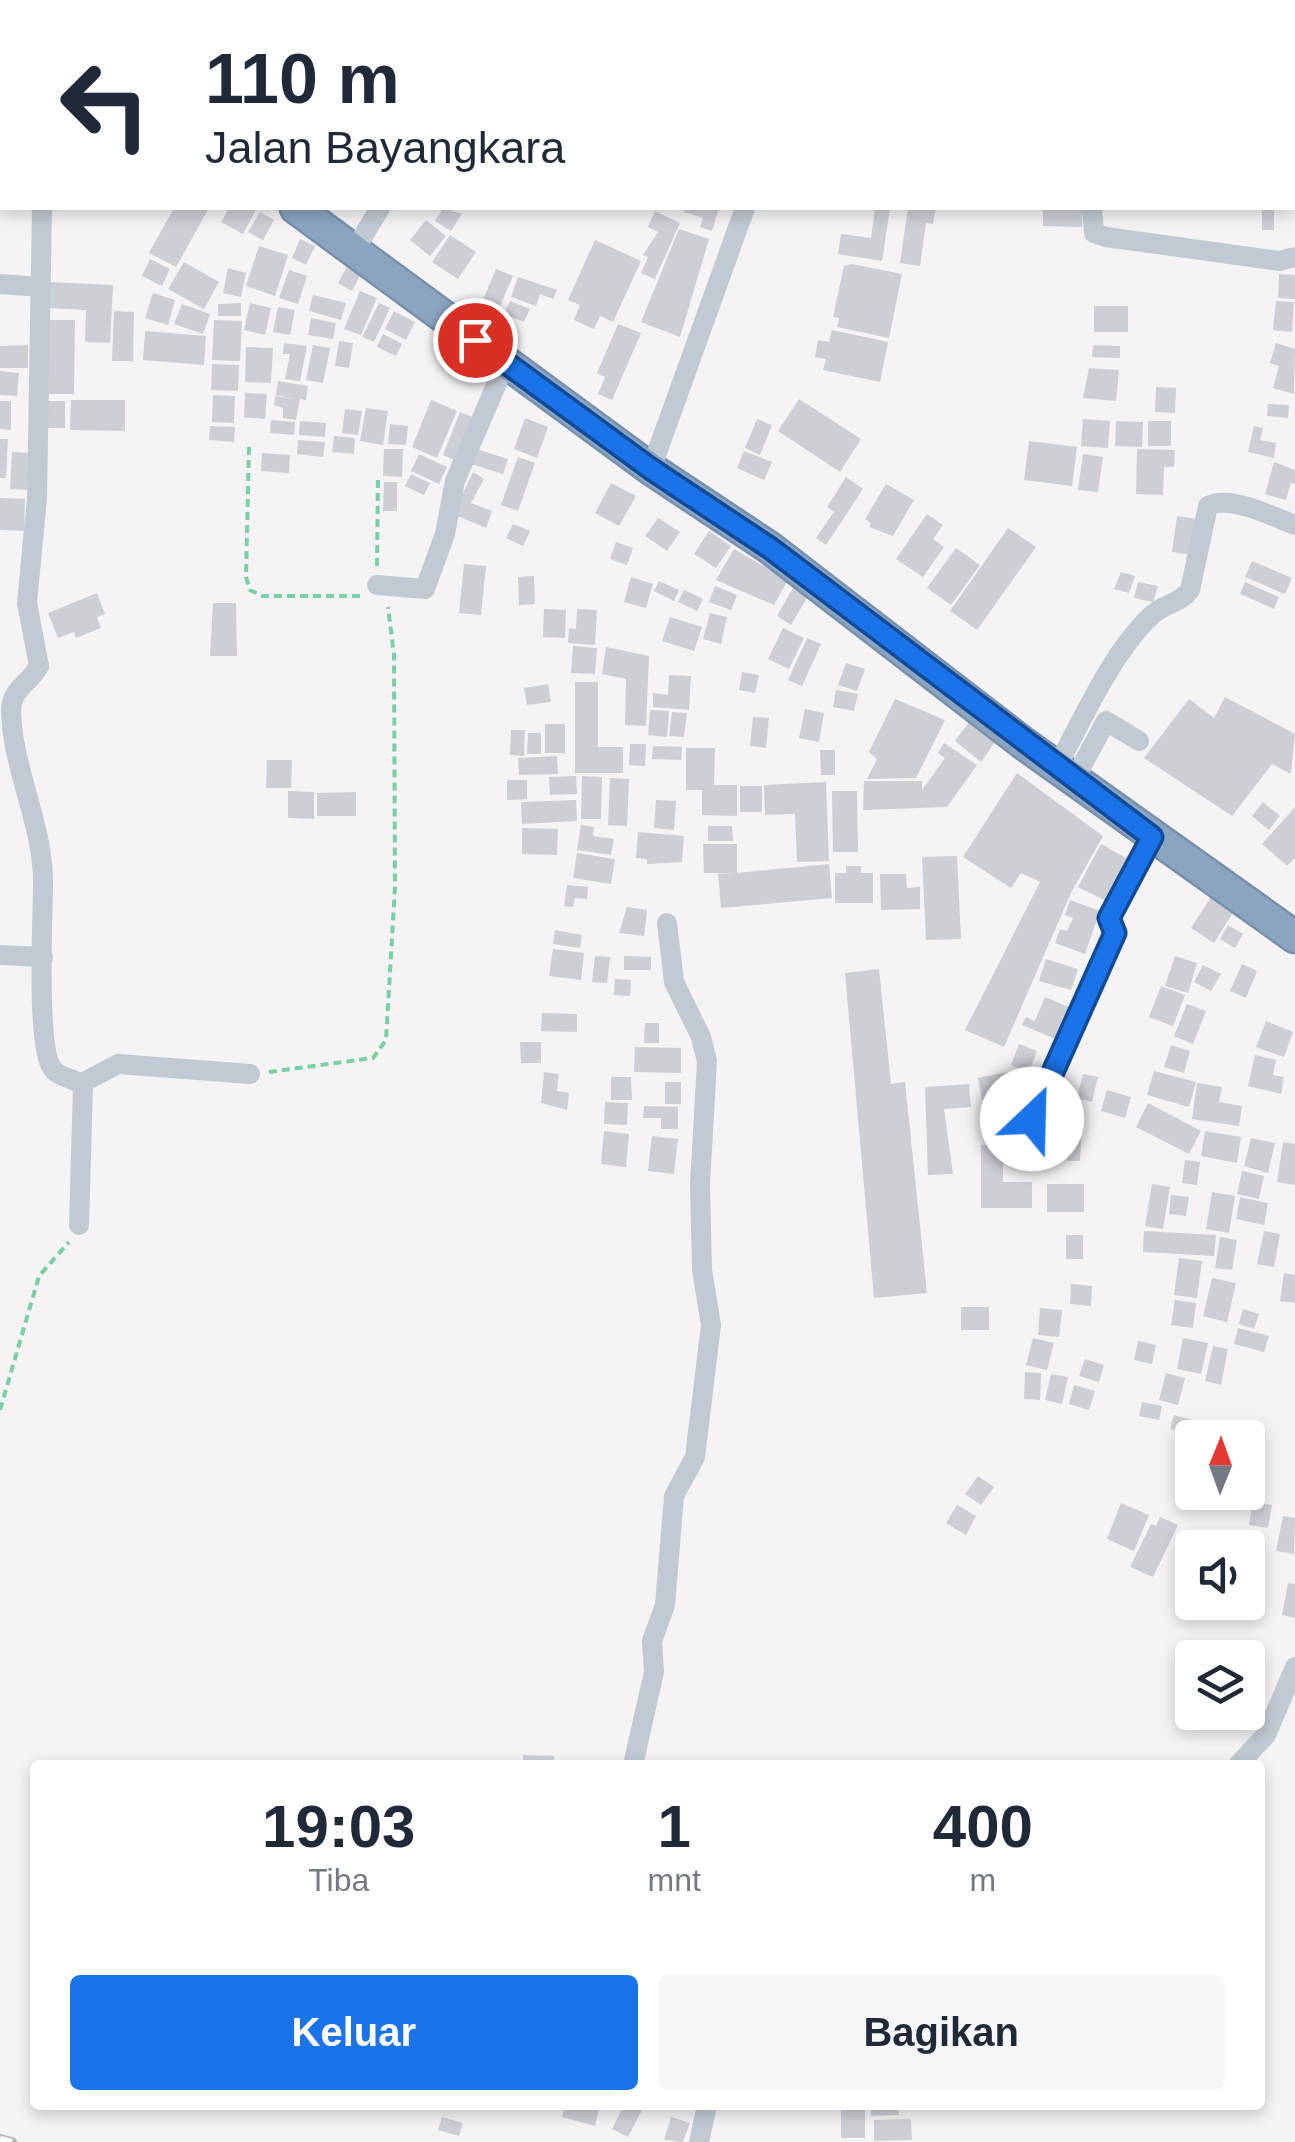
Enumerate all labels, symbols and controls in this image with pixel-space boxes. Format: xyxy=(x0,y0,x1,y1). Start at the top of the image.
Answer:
icon: left xyxy=(40,40,170,170)
text: 110 m xyxy=(205,40,400,118)
text: Jalan Bayangkara xyxy=(205,122,565,173)
pin xyxy=(433,298,518,383)
icon: arrive xyxy=(448,313,503,368)
position arrow xyxy=(980,1067,1084,1171)
north arrow xyxy=(1175,1420,1265,1510)
map controls xyxy=(1175,1420,1265,1730)
button: sound xyxy=(1175,1530,1265,1620)
button: layers xyxy=(1175,1640,1265,1730)
text: 19:03 xyxy=(262,1793,415,1860)
text: 1 xyxy=(657,1793,691,1860)
text: 400 xyxy=(933,1793,1033,1860)
text: Tiba xyxy=(308,1862,369,1898)
text: mnt xyxy=(648,1862,701,1898)
text: m xyxy=(970,1862,996,1898)
button: Keluar xyxy=(70,1975,638,2090)
button: Bagikan xyxy=(658,1975,1225,2090)

